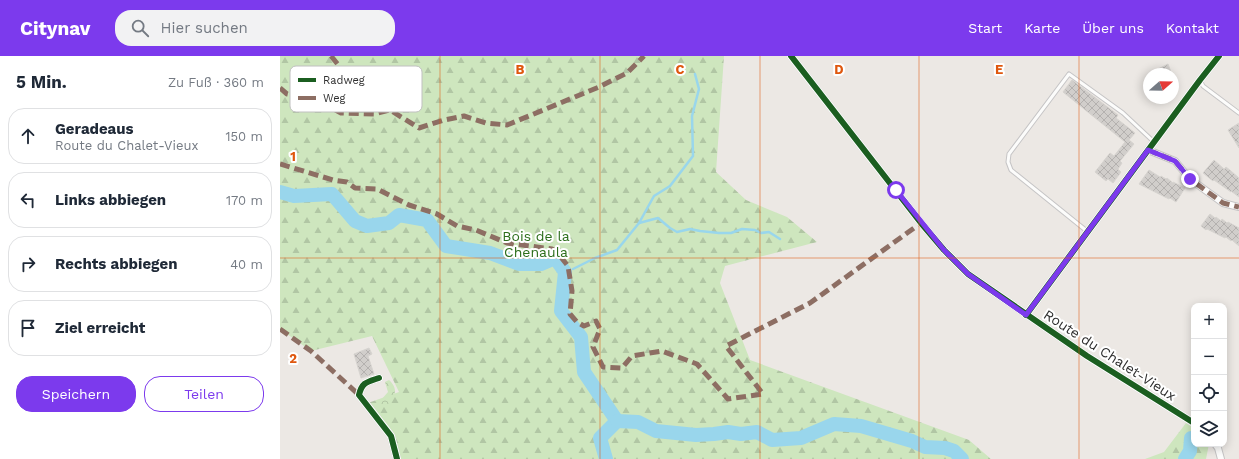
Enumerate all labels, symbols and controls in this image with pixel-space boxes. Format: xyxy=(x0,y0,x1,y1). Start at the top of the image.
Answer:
search box xyxy=(115,10,395,46)
text: Citynav xyxy=(20,17,91,40)
icon: search xyxy=(129,17,151,39)
text: Hier suchen xyxy=(161,19,248,37)
text: Start xyxy=(968,20,1002,36)
text: Karte xyxy=(1024,20,1060,36)
text: Über uns xyxy=(1082,20,1144,36)
text: Kontakt xyxy=(1166,20,1219,36)
text: B xyxy=(516,62,525,77)
text: C xyxy=(676,62,685,77)
text: D xyxy=(834,62,844,77)
text: E xyxy=(995,62,1003,77)
legend xyxy=(290,66,422,112)
north arrow xyxy=(1143,68,1179,104)
text: 5 Min. xyxy=(16,72,67,92)
text: Radweg xyxy=(323,74,365,87)
text: Zu Fuß · 360 m xyxy=(168,75,264,90)
text: Weg xyxy=(323,92,346,105)
text: Geradeaus xyxy=(55,120,134,138)
icon: ahead xyxy=(17,125,39,147)
text: 150 m xyxy=(225,129,263,144)
text: Route du Chalet-Vieux xyxy=(55,138,198,153)
text: 1 xyxy=(290,149,296,164)
route end xyxy=(1181,170,1199,188)
route start xyxy=(887,181,905,199)
icon: left xyxy=(17,189,39,211)
text: Links abbiegen xyxy=(55,191,166,209)
text: 170 m xyxy=(226,193,263,208)
park label: Bois de la Chenaula xyxy=(502,228,570,260)
icon: right xyxy=(17,253,39,275)
text: Rechts abbiegen xyxy=(55,255,177,273)
text: 40 m xyxy=(230,257,263,272)
map controls xyxy=(1191,303,1227,447)
button: + xyxy=(1191,303,1227,339)
street label: Route du Chalet-Vieux xyxy=(1041,306,1179,404)
icon: arrive xyxy=(17,317,39,339)
text: Ziel erreicht xyxy=(55,319,145,337)
button: − xyxy=(1191,339,1227,375)
text: 2 xyxy=(289,351,297,366)
button: locate xyxy=(1191,375,1227,411)
button: Speichern xyxy=(16,376,136,412)
button: Teilen xyxy=(144,376,264,412)
button: layers xyxy=(1191,411,1227,447)

